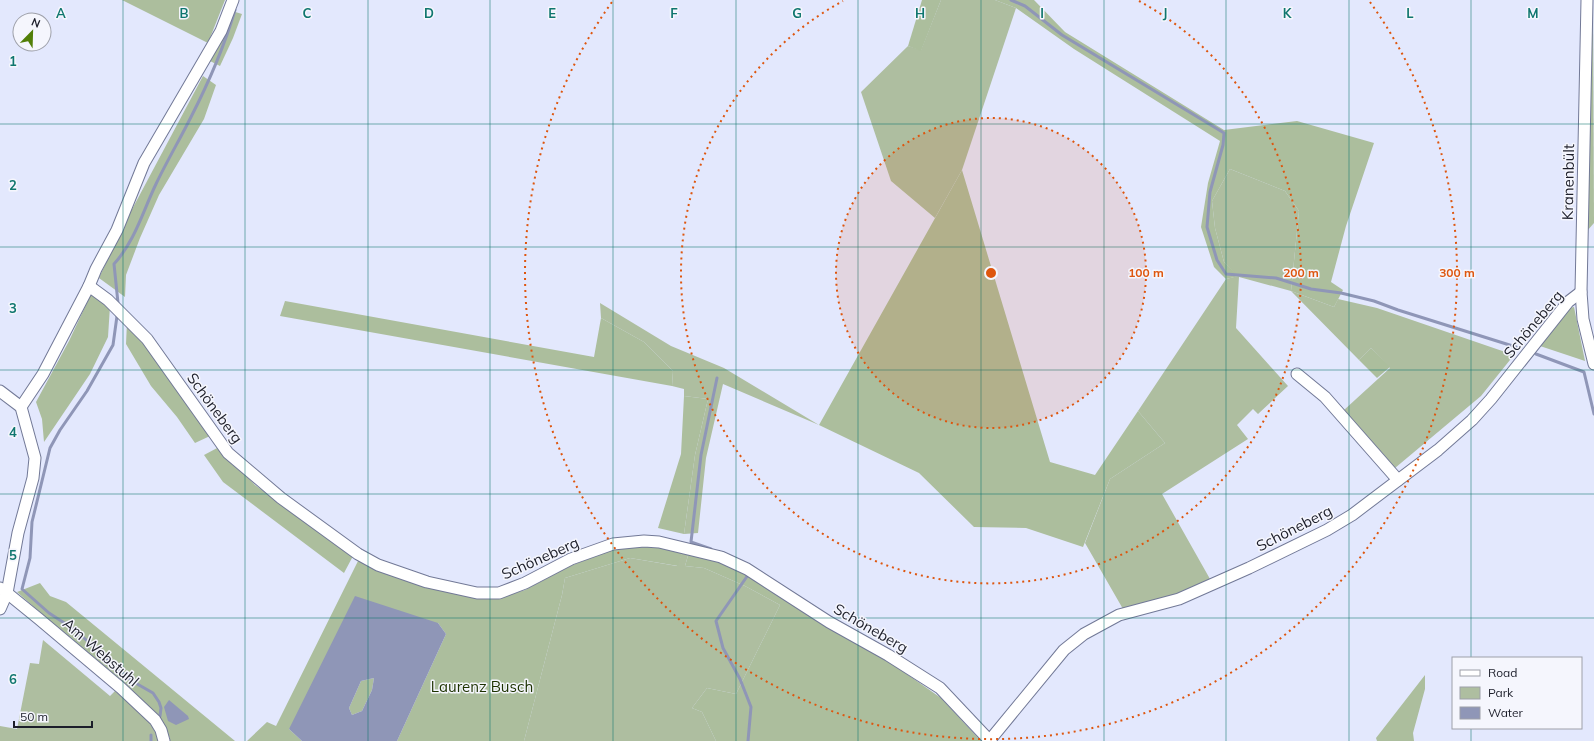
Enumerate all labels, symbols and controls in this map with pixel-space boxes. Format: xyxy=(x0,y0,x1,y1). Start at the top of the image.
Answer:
text: A xyxy=(56,5,66,21)
text: B xyxy=(180,5,189,21)
text: C xyxy=(303,5,312,21)
text: D xyxy=(424,5,434,21)
text: E xyxy=(548,5,556,21)
text: F xyxy=(670,5,678,21)
text: G xyxy=(792,5,802,21)
text: H xyxy=(915,5,925,21)
text: I xyxy=(1040,5,1044,21)
text: J xyxy=(1163,5,1167,21)
text: K xyxy=(1283,5,1293,21)
text: L xyxy=(1406,5,1414,21)
text: M xyxy=(1527,5,1539,21)
north arrow xyxy=(12,12,52,52)
text: N xyxy=(29,15,42,31)
text: 1 xyxy=(9,53,17,69)
street label: Kranenbült xyxy=(1558,144,1578,220)
text: 2 xyxy=(9,177,17,193)
text: 100 m xyxy=(1128,265,1164,280)
text: 200 m xyxy=(1283,265,1319,280)
text: 300 m xyxy=(1439,265,1475,280)
centre of rings xyxy=(984,266,998,280)
street label: Schöneberg xyxy=(1499,286,1567,362)
text: 3 xyxy=(9,300,17,316)
street label: Schöneberg xyxy=(183,369,247,447)
text: 4 xyxy=(9,424,17,440)
street label: Schöneberg xyxy=(1253,501,1335,555)
street label: Schöneberg xyxy=(498,533,582,583)
text: 5 xyxy=(9,547,17,563)
street label: Schöneberg xyxy=(830,599,912,657)
street label: Am Webstuhl xyxy=(59,614,143,690)
legend xyxy=(1452,657,1582,729)
text: Road xyxy=(1488,665,1517,680)
text: 6 xyxy=(9,671,17,687)
park label: Laurenz Busch xyxy=(431,677,533,696)
text: Park xyxy=(1488,685,1514,700)
scale bar xyxy=(14,703,92,729)
text: Water xyxy=(1488,705,1524,720)
text: 50 m xyxy=(20,709,48,724)

